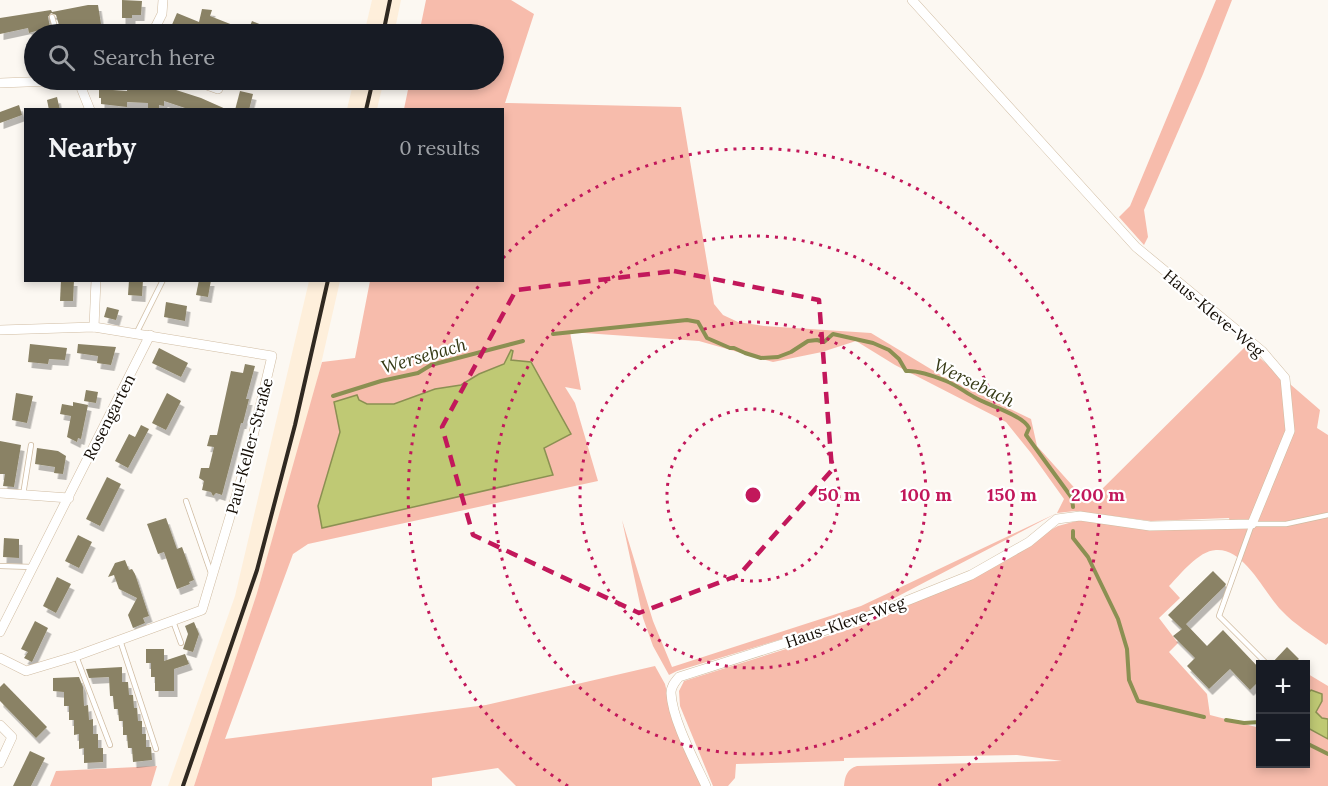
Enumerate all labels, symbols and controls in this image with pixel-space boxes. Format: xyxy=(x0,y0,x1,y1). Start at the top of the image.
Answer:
search box xyxy=(24,24,504,90)
icon: search xyxy=(45,41,78,74)
text: Search here xyxy=(93,43,215,71)
text: Nearby xyxy=(48,131,136,164)
text: 0 results xyxy=(399,135,480,160)
street label: Haus-Kleve-Weg xyxy=(1159,265,1269,362)
water label: Wersebach xyxy=(379,332,470,379)
water label: Wersebach xyxy=(930,353,1019,412)
street label: Rosengarten xyxy=(79,370,139,463)
street label: Paul-Keller-Straße xyxy=(221,375,277,516)
text: 50 m xyxy=(818,483,861,506)
text: 100 m xyxy=(900,483,952,506)
text: 150 m xyxy=(987,483,1037,506)
text: 200 m xyxy=(1071,483,1125,506)
centre of rings xyxy=(743,485,763,505)
street label: Haus-Kleve-Weg xyxy=(782,592,909,652)
map controls xyxy=(1256,660,1310,768)
button: + xyxy=(1256,660,1310,714)
button: − xyxy=(1256,714,1310,768)

